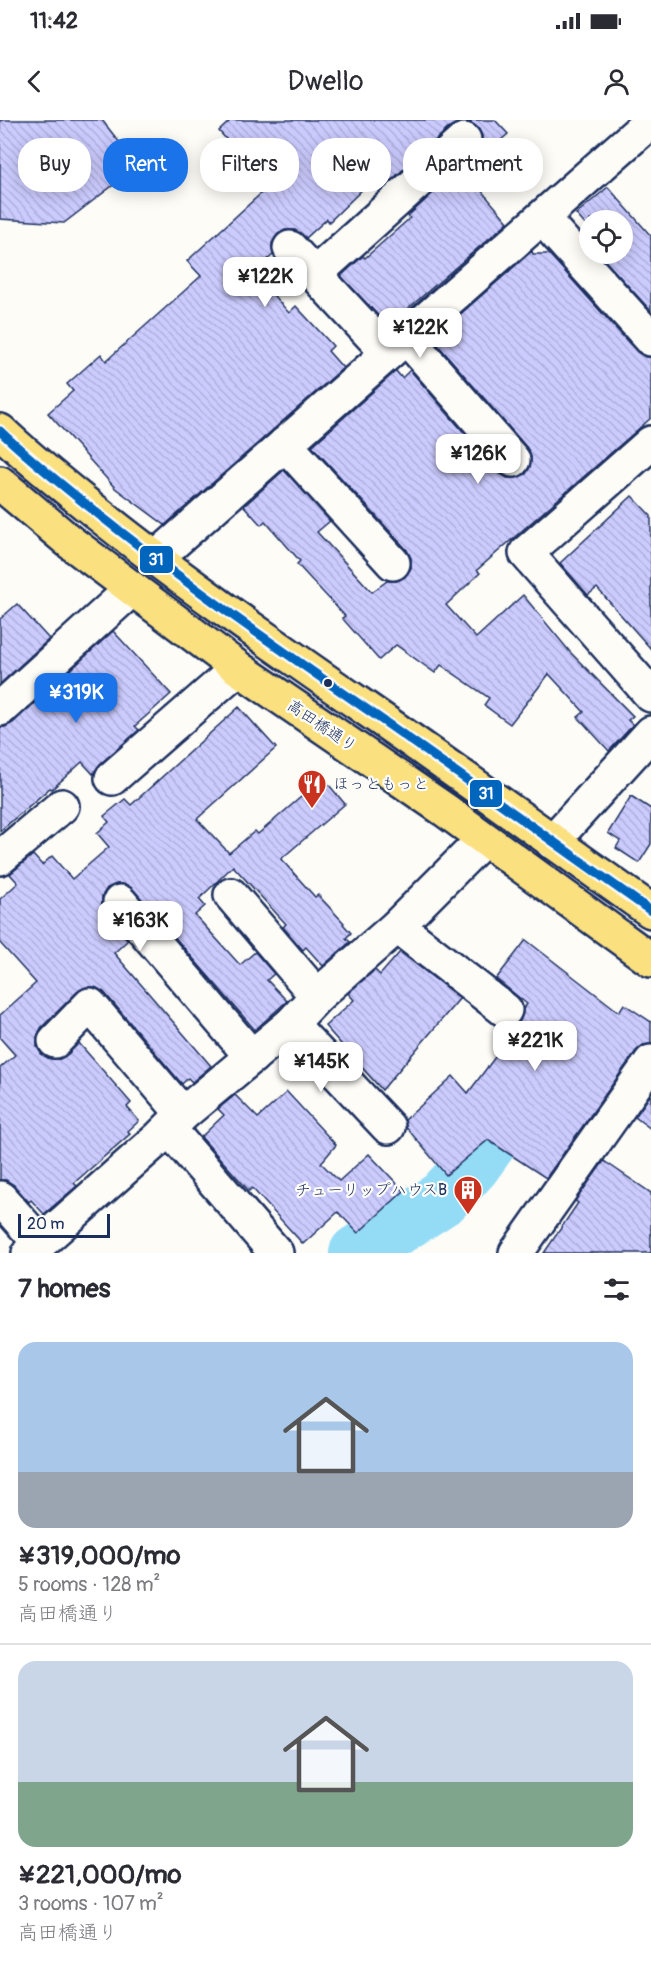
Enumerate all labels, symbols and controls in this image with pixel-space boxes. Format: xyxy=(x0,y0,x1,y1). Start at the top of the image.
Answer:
text: 11:42 xyxy=(30,7,78,35)
icon: back xyxy=(18,65,51,98)
text: Dwello xyxy=(288,65,363,98)
icon: person xyxy=(600,65,633,98)
chip: Buy xyxy=(18,138,91,192)
chip: Rent xyxy=(103,138,188,192)
chip: Filters xyxy=(200,138,299,192)
chip: New xyxy=(311,138,391,192)
chip: Apartment xyxy=(403,138,543,192)
map controls xyxy=(579,210,633,264)
button: locate xyxy=(579,210,633,264)
pin: ¥122K xyxy=(223,257,307,308)
text: ¥122K xyxy=(237,264,293,289)
pin: ¥122K xyxy=(378,308,462,359)
text: ¥122K xyxy=(392,315,448,340)
pin: ¥126K xyxy=(436,434,520,485)
text: ¥126K xyxy=(450,441,506,466)
line badge: 31 xyxy=(139,545,174,574)
text: 31 xyxy=(148,550,164,570)
pin: ¥319K xyxy=(34,673,118,724)
unlabelled marker xyxy=(322,677,334,689)
text: ¥319K xyxy=(48,680,104,705)
street label: 高田橋通り xyxy=(283,695,361,757)
restaurant icon: ほっともっと xyxy=(296,768,328,810)
place label: ほっともっと xyxy=(333,774,429,794)
line badge: 31 xyxy=(469,779,503,808)
text: 31 xyxy=(478,784,494,804)
pin: ¥163K xyxy=(98,901,182,952)
text: ¥163K xyxy=(112,908,168,933)
pin: ¥221K xyxy=(493,1021,577,1072)
text: ¥221K xyxy=(507,1028,563,1053)
pin: ¥145K xyxy=(279,1042,363,1093)
text: ¥145K xyxy=(293,1049,349,1074)
building icon: チューリップハウスB xyxy=(452,1174,484,1216)
place label: チューリップハウスB xyxy=(295,1180,447,1200)
scale bar xyxy=(18,1211,110,1238)
text: 20 m xyxy=(27,1214,65,1234)
text: 7 homes xyxy=(18,1273,110,1305)
icon: filters xyxy=(600,1273,633,1306)
icon: home xyxy=(272,1381,380,1489)
text: ¥319,000/mo xyxy=(18,1540,180,1572)
text: 5 rooms · 128 m² xyxy=(18,1572,160,1597)
text: 高田橋通り xyxy=(18,1601,118,1626)
icon: home xyxy=(272,1700,380,1808)
text: ¥221,000/mo xyxy=(18,1859,182,1891)
text: 3 rooms · 107 m² xyxy=(18,1891,164,1916)
text: 高田橋通り xyxy=(18,1920,118,1945)

